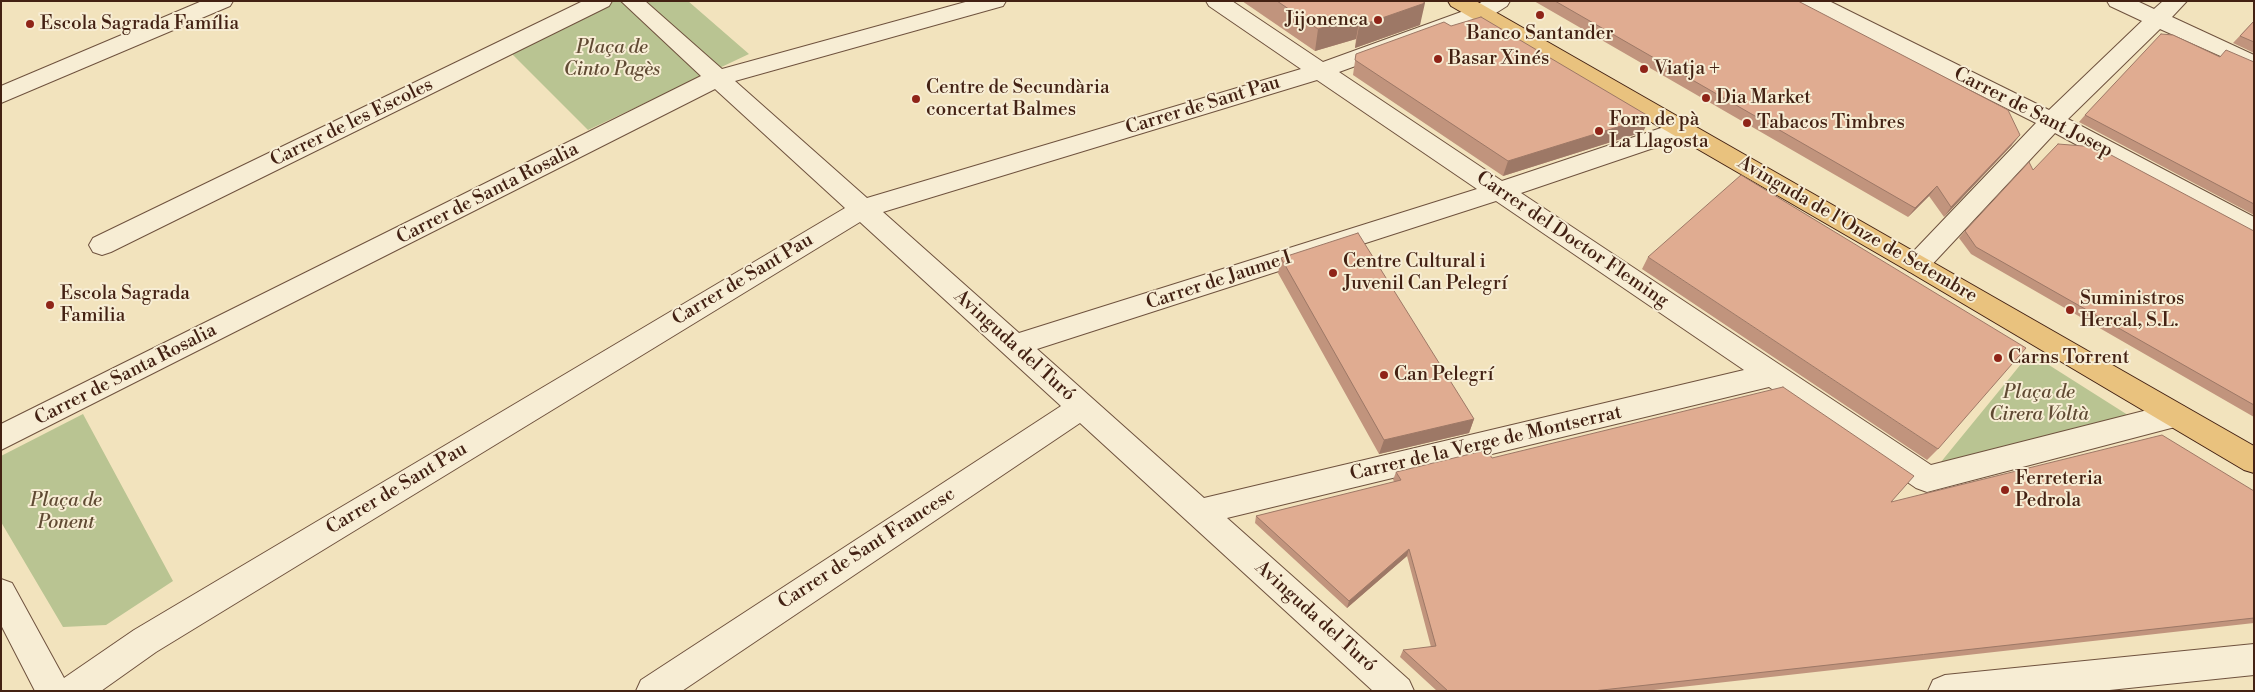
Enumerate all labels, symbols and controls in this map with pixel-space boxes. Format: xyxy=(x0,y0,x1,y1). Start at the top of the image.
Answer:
place label: Jijonenca xyxy=(1285,9,1368,31)
marker: Banco Santander xyxy=(1534,9,1546,21)
place label: Escola Sagrada Família xyxy=(40,13,239,35)
marker: Jijonenca xyxy=(1372,14,1384,26)
marker: Escola Sagrada Família xyxy=(24,18,36,30)
place label: Banco Santander xyxy=(1467,23,1613,45)
park label: Plaça de Cinto Pagès xyxy=(564,37,660,81)
place label: Basar Xinés xyxy=(1448,48,1549,70)
marker: Basar Xinés xyxy=(1432,53,1444,65)
place label: Viatja + xyxy=(1654,58,1720,80)
marker: Viatja + xyxy=(1638,63,1650,75)
street label: Carrer de Sant Josep xyxy=(1950,63,2116,163)
street label: Carrer de Sant Pau xyxy=(1123,72,1283,140)
street label: Carrer de les Escoles xyxy=(267,74,437,172)
place label: Centre de Secundària concertat Balmes xyxy=(926,77,1110,121)
place label: Dia Market xyxy=(1716,87,1811,109)
marker: Dia Market xyxy=(1700,92,1712,104)
marker: Centre de Secundària concertat Balmes xyxy=(910,93,922,105)
place label: Forn de pà La Llagosta xyxy=(1609,109,1709,153)
place label: Tabacos Timbres xyxy=(1757,112,1905,134)
marker: Tabacos Timbres xyxy=(1741,117,1753,129)
marker: Forn de pà La Llagosta xyxy=(1593,125,1605,137)
street label: Carrer de Santa Rosalia xyxy=(393,138,583,250)
street label: Avinguda de l'Onze de Setembre xyxy=(1733,152,1981,308)
street label: Carrer del Doctor Fleming xyxy=(1471,167,1673,313)
street label: Carrer de Sant Pau xyxy=(668,229,818,331)
street label: Carrer de Jaume I xyxy=(1144,247,1294,315)
place label: Centre Cultural i Juvenil Can Pelegrí xyxy=(1343,251,1508,295)
marker: Centre Cultural i Juvenil Can Pelegrí xyxy=(1327,267,1339,279)
place label: Escola Sagrada Familia xyxy=(60,283,190,327)
street label: Avinguda del Turó xyxy=(949,286,1079,406)
place label: Suministros Hercal, S.L. xyxy=(2080,288,2184,332)
marker: Escola Sagrada Familia xyxy=(44,299,56,311)
marker: Suministros Hercal, S.L. xyxy=(2064,304,2076,316)
street label: Carrer de Santa Rosalia xyxy=(31,319,221,431)
place label: Carns Torrent xyxy=(2008,347,2129,369)
marker: Carns Torrent xyxy=(1992,352,2004,364)
place label: Can Pelegrí xyxy=(1394,364,1494,386)
marker: Can Pelegrí xyxy=(1378,369,1390,381)
park label: Plaça de Cirera Voltà xyxy=(1989,382,2089,426)
street label: Carrer de la Verge de Montserrat xyxy=(1348,402,1624,486)
street label: Carrer de Sant Pau xyxy=(322,438,472,540)
place label: Ferreteria Pedrola xyxy=(2015,468,2103,512)
street label: Carrer de Sant Francesc xyxy=(774,483,960,615)
marker: Ferreteria Pedrola xyxy=(1999,484,2011,496)
park label: Plaça de Ponent xyxy=(30,490,102,534)
street label: Avinguda del Turó xyxy=(1250,557,1380,677)

